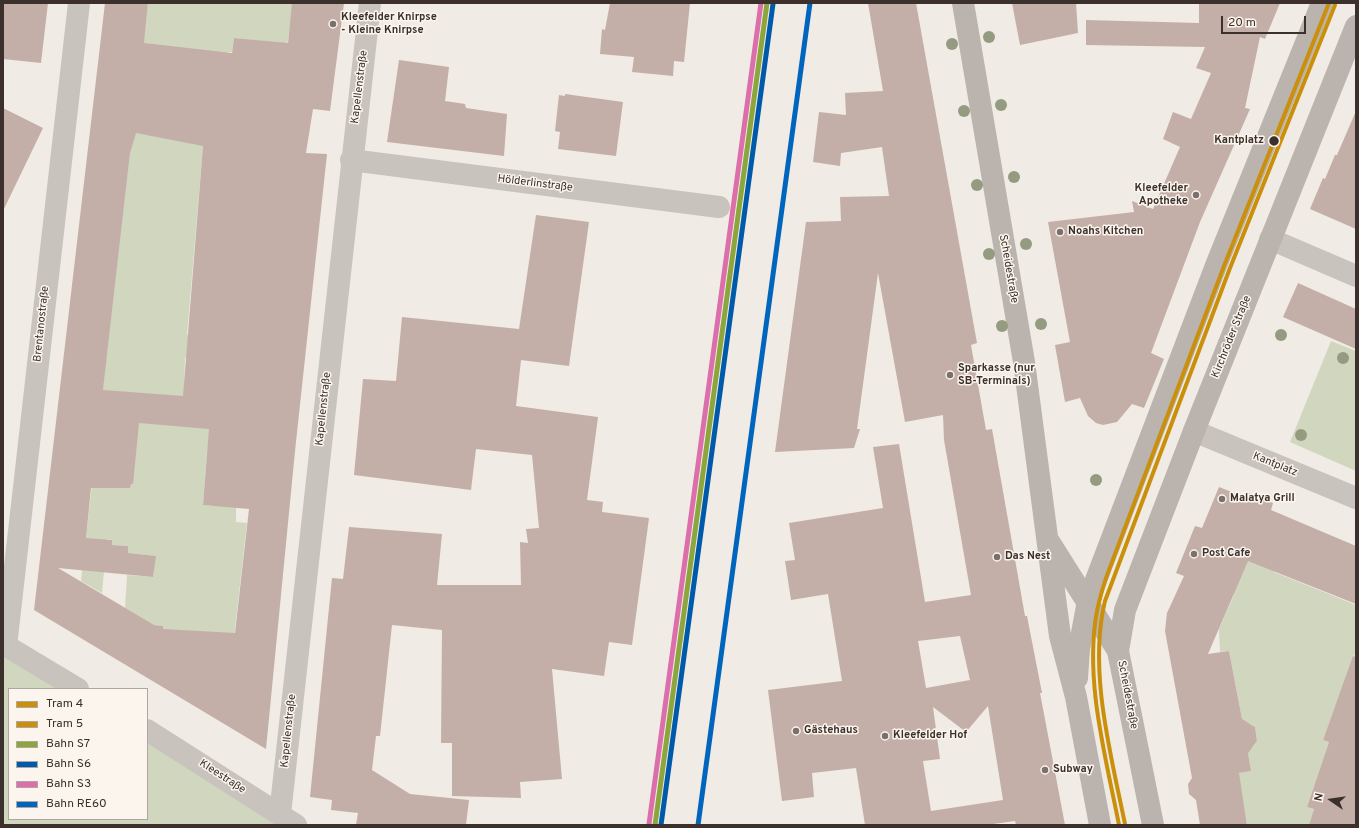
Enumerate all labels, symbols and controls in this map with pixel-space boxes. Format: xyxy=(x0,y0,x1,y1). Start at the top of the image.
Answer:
scale bar xyxy=(1223,8,1308,34)
place label: Kleefelder Knirpse - Kleine Knirpse xyxy=(341,11,437,37)
text: 20 m xyxy=(1228,15,1256,31)
marker: Kleefelder Knirpse - Kleine Knirpse xyxy=(328,19,338,29)
street label: Kapellenstraße xyxy=(349,50,371,124)
place label: Kantplatz xyxy=(1214,134,1264,148)
marker: Kantplatz xyxy=(1267,134,1281,148)
street label: Hölderlinstraße xyxy=(497,173,573,195)
place label: Kleefelder Apotheke xyxy=(1135,182,1188,208)
marker: Kleefelder Apotheke xyxy=(1191,190,1201,200)
place label: Noahs Kitchen xyxy=(1068,225,1143,239)
marker: Noahs Kitchen xyxy=(1055,227,1065,237)
street label: Scheidestraße xyxy=(995,234,1021,304)
street label: Brentanostraße xyxy=(31,285,53,363)
street label: Kirchröder Straße xyxy=(1209,294,1255,380)
place label: Sparkasse (nur SB-Terminals) xyxy=(958,362,1035,388)
marker: Sparkasse (nur SB-Terminals) xyxy=(945,370,955,380)
street label: Kapellenstraße xyxy=(314,372,334,446)
street label: Kantplatz xyxy=(1251,450,1299,480)
place label: Malatya Grill xyxy=(1230,492,1295,506)
marker: Malatya Grill xyxy=(1217,494,1227,504)
place label: Post Cafe xyxy=(1202,547,1250,561)
marker: Post Cafe xyxy=(1189,549,1199,559)
place label: Das Nest xyxy=(1005,550,1050,564)
marker: Das Nest xyxy=(992,552,1002,562)
street label: Scheidestraße xyxy=(1114,660,1140,730)
legend xyxy=(8,688,148,820)
street label: Kapellenstraße xyxy=(279,694,299,768)
text: Tram 4 xyxy=(46,696,83,712)
text: Tram 5 xyxy=(46,716,83,732)
place label: Gästehaus xyxy=(804,724,858,738)
marker: Gästehaus xyxy=(791,726,801,736)
place label: Kleefelder Hof xyxy=(893,729,967,743)
marker: Kleefelder Hof xyxy=(880,731,890,741)
text: Bahn S7 xyxy=(46,736,90,752)
text: Bahn S6 xyxy=(46,756,91,772)
street label: Kleestraße xyxy=(196,757,248,797)
place label: Subway xyxy=(1053,763,1093,777)
marker: Subway xyxy=(1040,765,1050,775)
text: Bahn S3 xyxy=(46,776,91,792)
north arrow xyxy=(1311,780,1351,820)
text: N xyxy=(1312,792,1327,803)
text: Bahn RE60 xyxy=(46,796,107,812)

